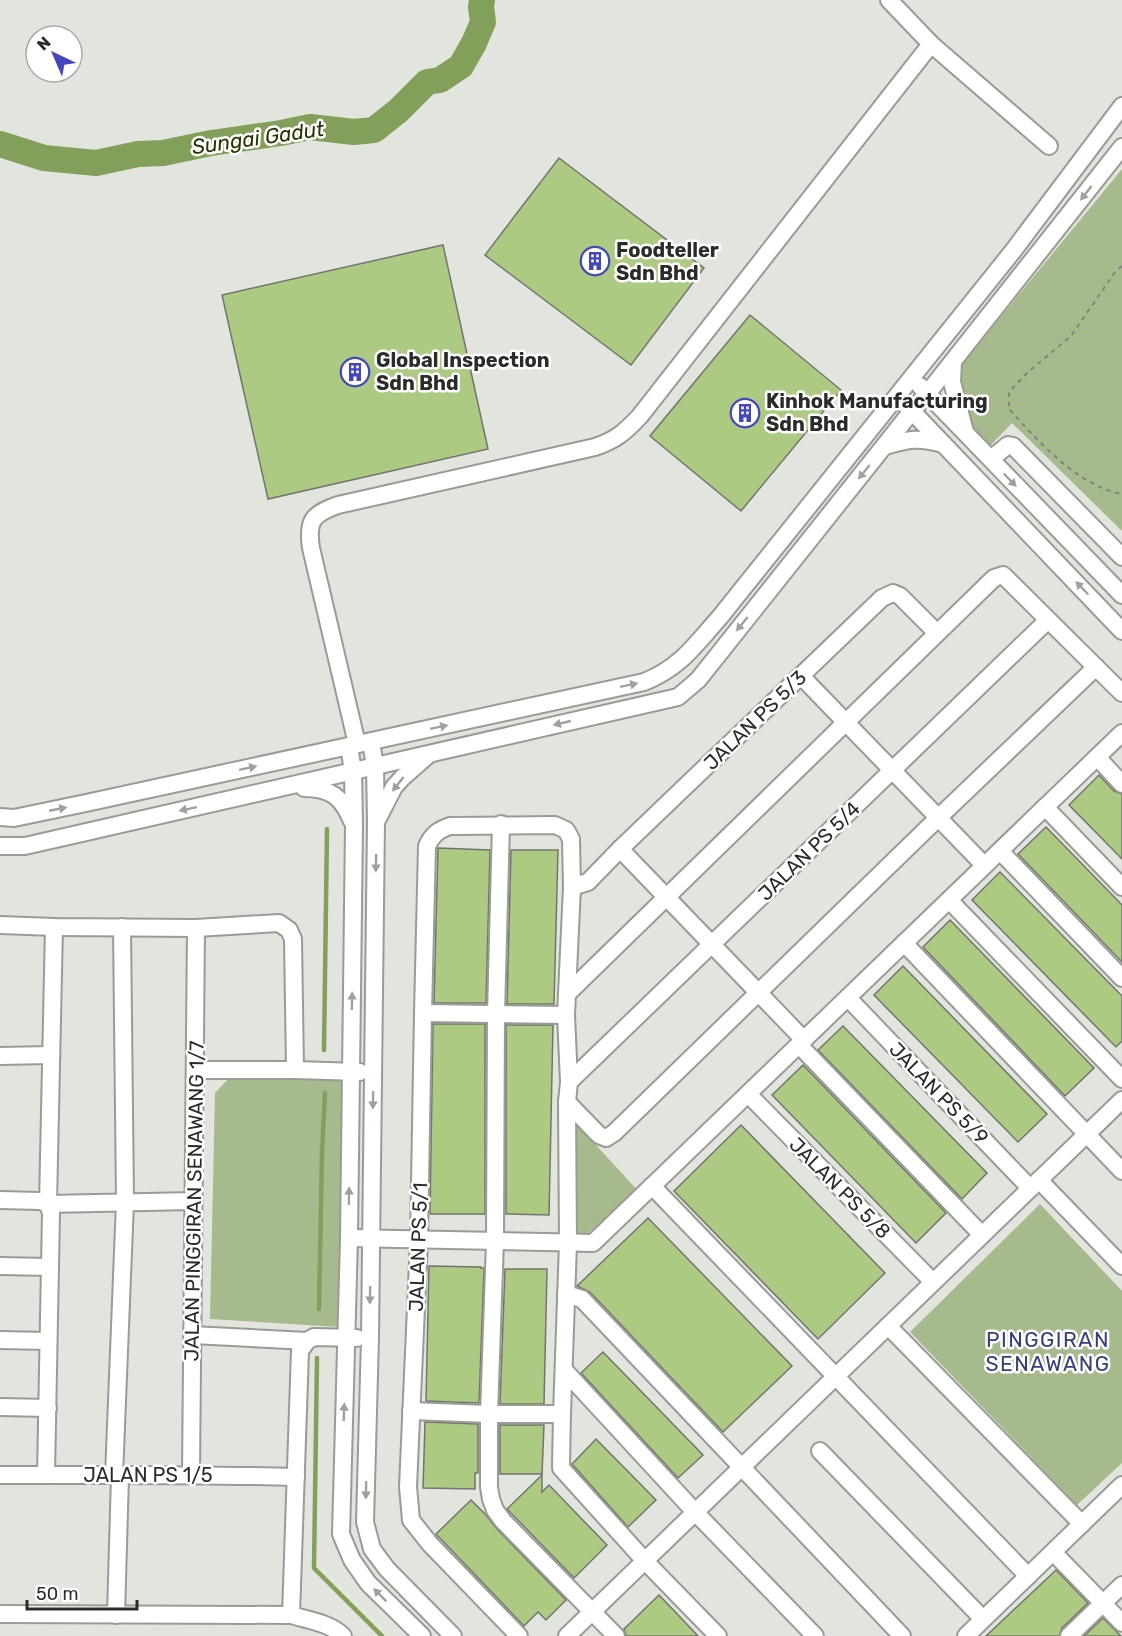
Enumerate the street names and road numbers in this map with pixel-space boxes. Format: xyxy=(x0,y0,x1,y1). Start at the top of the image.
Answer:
street label: JALAN PS 5/3 xyxy=(699,665,811,775)
street label: JALAN PS 5/4 xyxy=(753,796,865,906)
street label: JALAN PS 5/9 xyxy=(884,1037,994,1149)
street label: JALAN PINGGIRAN SENAWANG 1/7 xyxy=(179,1041,209,1361)
street label: JALAN PS 5/8 xyxy=(784,1132,896,1244)
street label: JALAN PS 5/1 xyxy=(404,1182,432,1312)
street label: JALAN PS 1/5 xyxy=(83,1463,213,1487)

